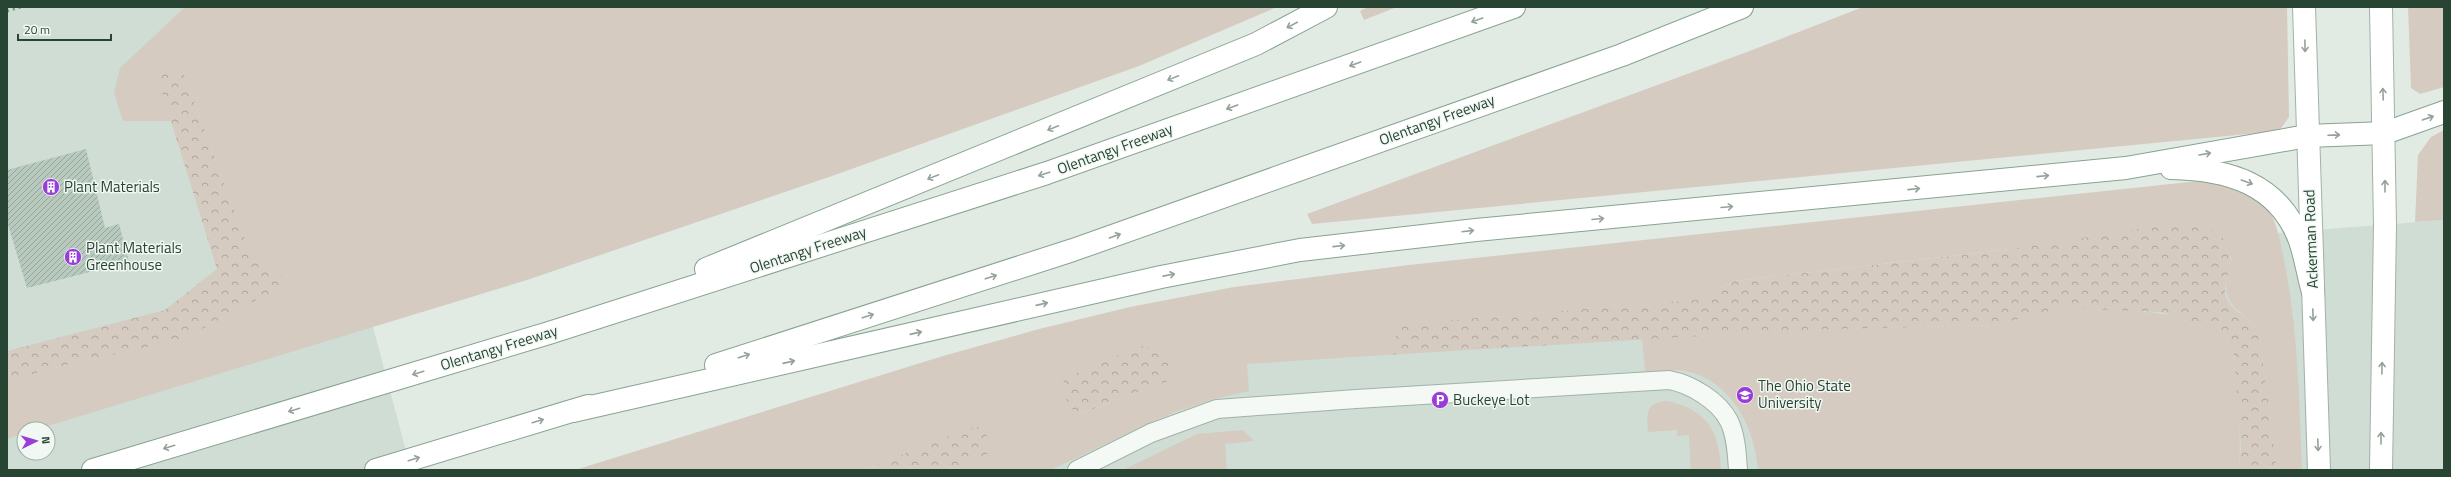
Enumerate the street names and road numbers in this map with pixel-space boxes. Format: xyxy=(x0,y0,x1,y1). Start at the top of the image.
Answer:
street label: Olentangy Freeway xyxy=(1376,88,1498,151)
street label: Olentangy Freeway xyxy=(1054,117,1176,180)
street label: Ackerman Road xyxy=(2297,189,2324,289)
street label: Olentangy Freeway xyxy=(746,220,869,279)
street label: Olentangy Freeway xyxy=(437,319,560,376)

